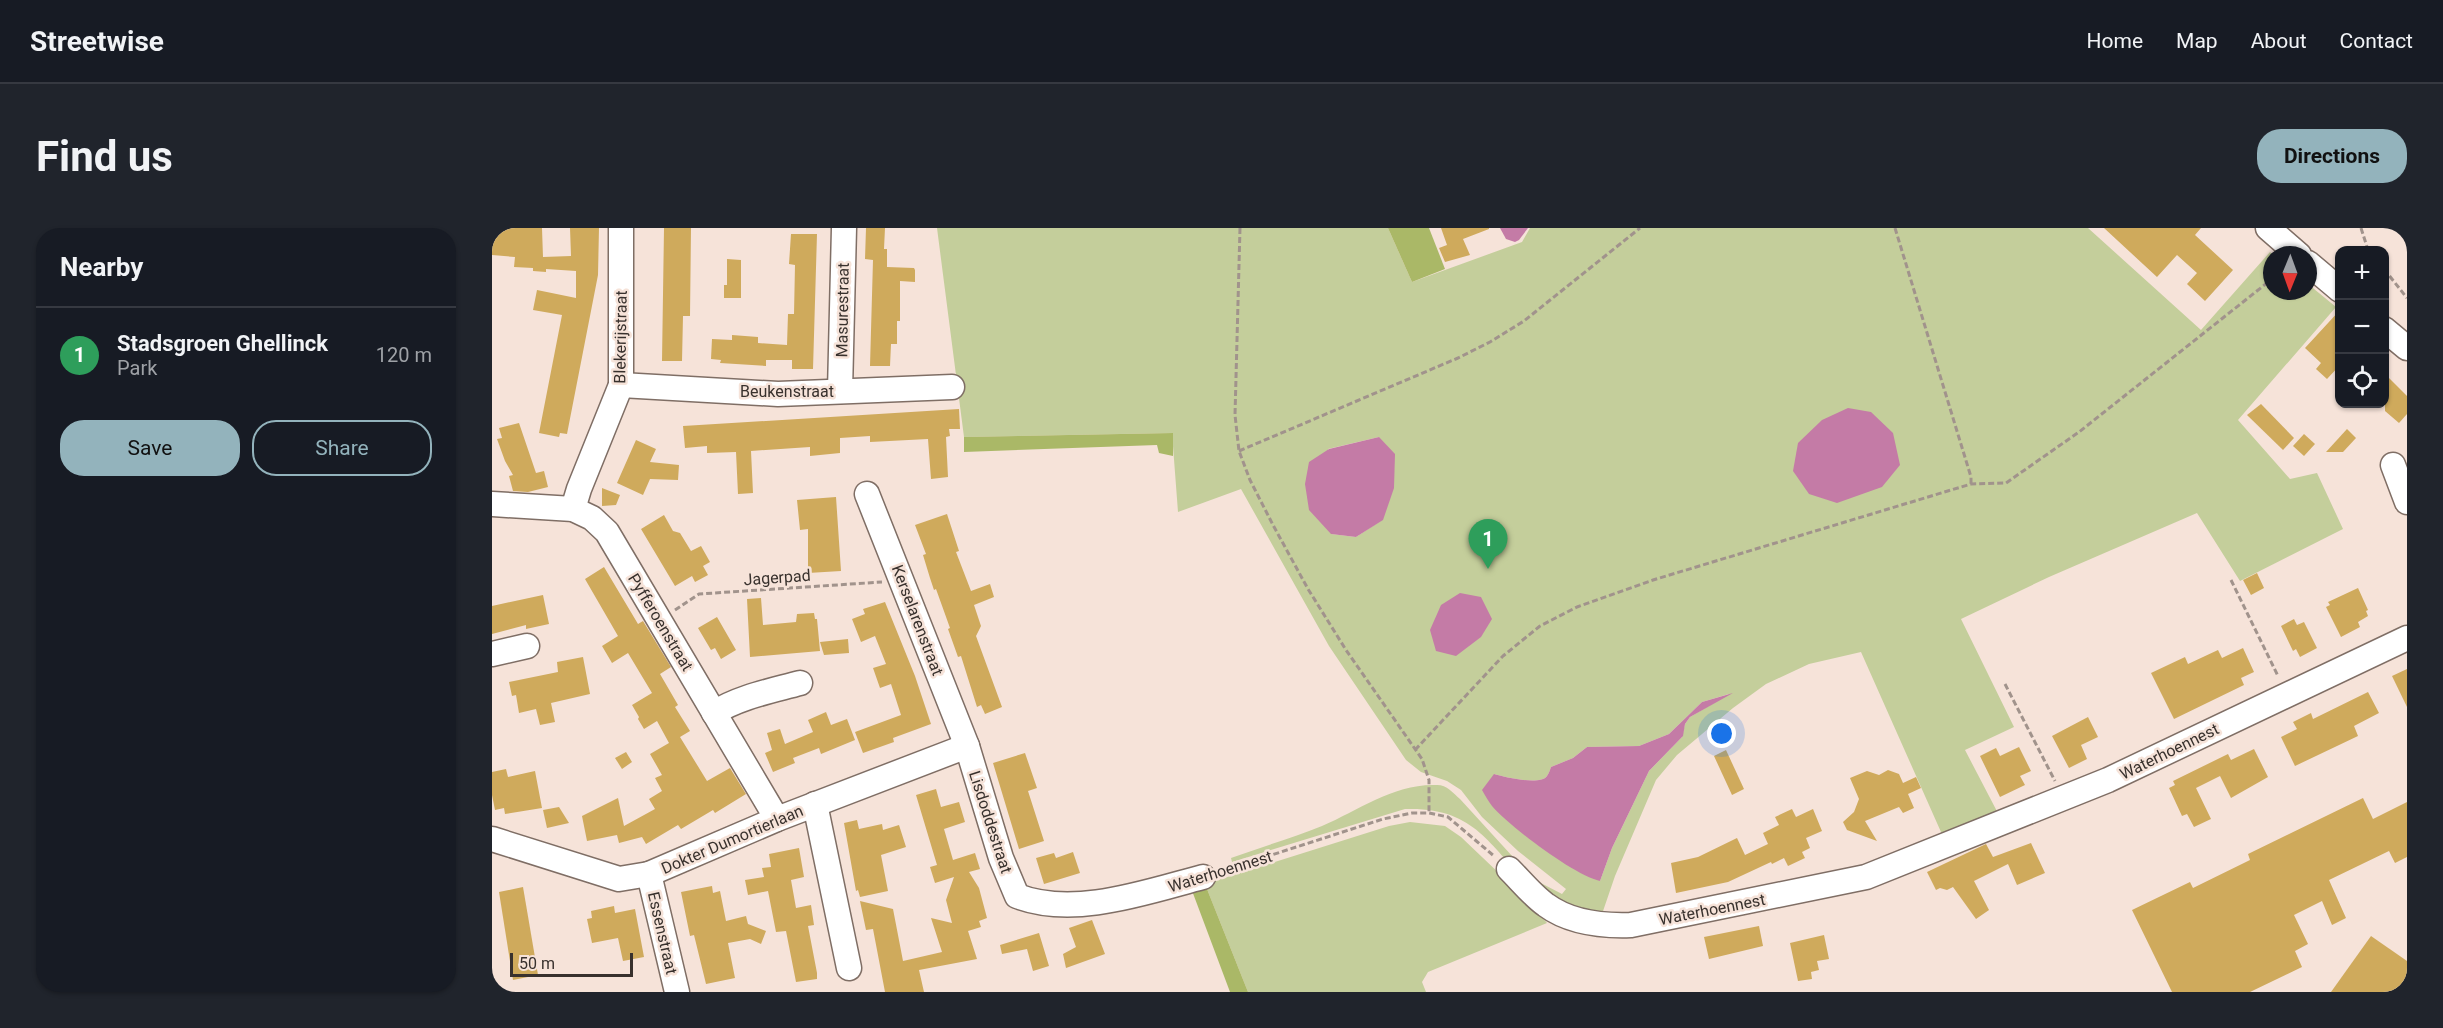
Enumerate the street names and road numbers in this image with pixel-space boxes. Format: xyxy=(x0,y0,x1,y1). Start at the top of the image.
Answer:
street label: Masurestraat xyxy=(832,262,853,358)
street label: Blekerijstraat xyxy=(610,290,631,384)
street label: Beukenstraat xyxy=(740,382,834,401)
street label: Kerselarenstraat xyxy=(888,562,947,678)
street label: Jagerpad xyxy=(743,566,811,589)
street label: Pyfferoenstraat xyxy=(624,570,697,674)
street label: Waterhoennest xyxy=(2117,719,2222,784)
street label: Lisdoddestraat xyxy=(965,768,1016,876)
street label: Dokter Dumortierlaan xyxy=(658,801,806,878)
street label: Waterhoennest xyxy=(1166,847,1274,896)
street label: Essenstraat xyxy=(644,890,681,976)
street label: Waterhoennest xyxy=(1657,890,1767,929)

